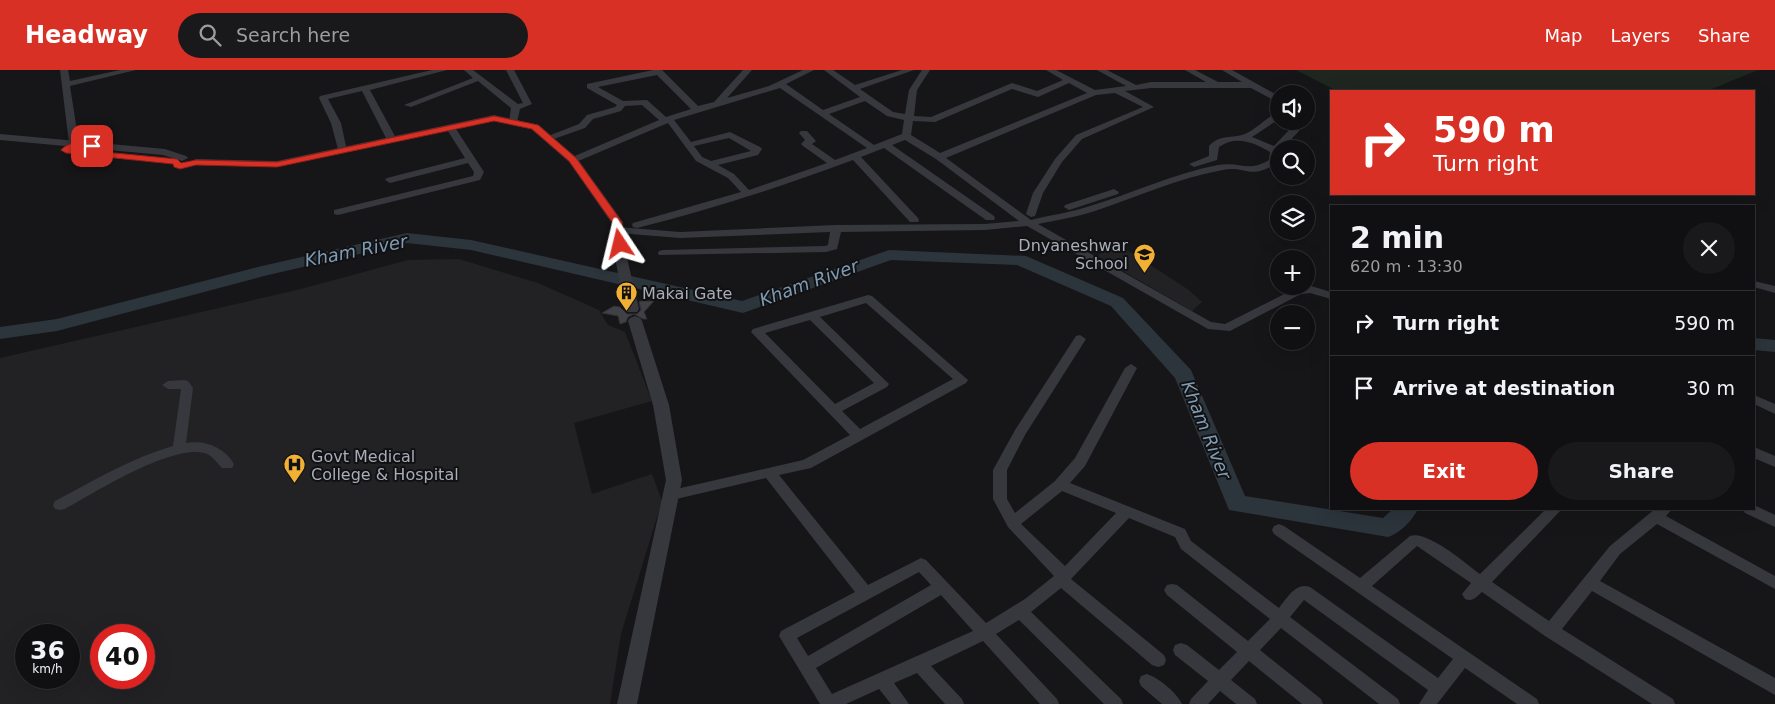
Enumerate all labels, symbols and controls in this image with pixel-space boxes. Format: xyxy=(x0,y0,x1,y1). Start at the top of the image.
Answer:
search box xyxy=(178,13,528,58)
text: Headway xyxy=(25,21,148,49)
icon: search xyxy=(196,21,224,49)
text: Search here xyxy=(236,24,350,46)
text: Map xyxy=(1544,25,1582,46)
text: Layers xyxy=(1610,25,1670,46)
text: Share xyxy=(1698,25,1750,46)
map controls xyxy=(1270,85,1315,350)
button: sound xyxy=(1270,85,1315,130)
icon: right xyxy=(1350,110,1415,175)
text: 590 m xyxy=(1433,110,1555,150)
pin xyxy=(71,125,113,167)
icon: arrive xyxy=(78,132,106,160)
button: search xyxy=(1270,140,1315,185)
text: Turn right xyxy=(1433,151,1538,176)
button: layers xyxy=(1270,195,1315,240)
position arrow xyxy=(593,217,645,269)
text: 2 min xyxy=(1350,220,1444,255)
button: close xyxy=(1683,222,1735,274)
water label: Kham River xyxy=(303,230,411,271)
place label: Dnyaneshwar School xyxy=(1018,236,1128,273)
school or university icon: Dnyaneshwar School xyxy=(1132,242,1156,273)
button: + xyxy=(1270,250,1315,295)
water label: Kham River xyxy=(756,254,863,310)
text: 620 m · 13:30 xyxy=(1350,257,1463,276)
building icon: Makai Gate xyxy=(614,281,638,312)
place label: Makai Gate xyxy=(642,284,732,303)
button: − xyxy=(1270,305,1315,350)
icon: right xyxy=(1350,309,1378,337)
text: Turn right xyxy=(1393,312,1499,334)
text: 590 m xyxy=(1674,312,1735,334)
icon: arrive xyxy=(1350,374,1378,402)
text: Arrive at destination xyxy=(1393,377,1615,399)
text: 30 m xyxy=(1686,377,1735,399)
water label: Kham River xyxy=(1177,378,1236,484)
button: Exit xyxy=(1350,442,1538,500)
button: Share xyxy=(1548,442,1735,500)
place label: Govt Medical College & Hospital xyxy=(311,447,459,484)
hospital icon: Govt Medical College & Hospital xyxy=(283,453,307,484)
speed limit sign: 40 xyxy=(90,624,155,689)
text: 36 xyxy=(30,636,65,665)
text: km/h xyxy=(32,662,63,676)

